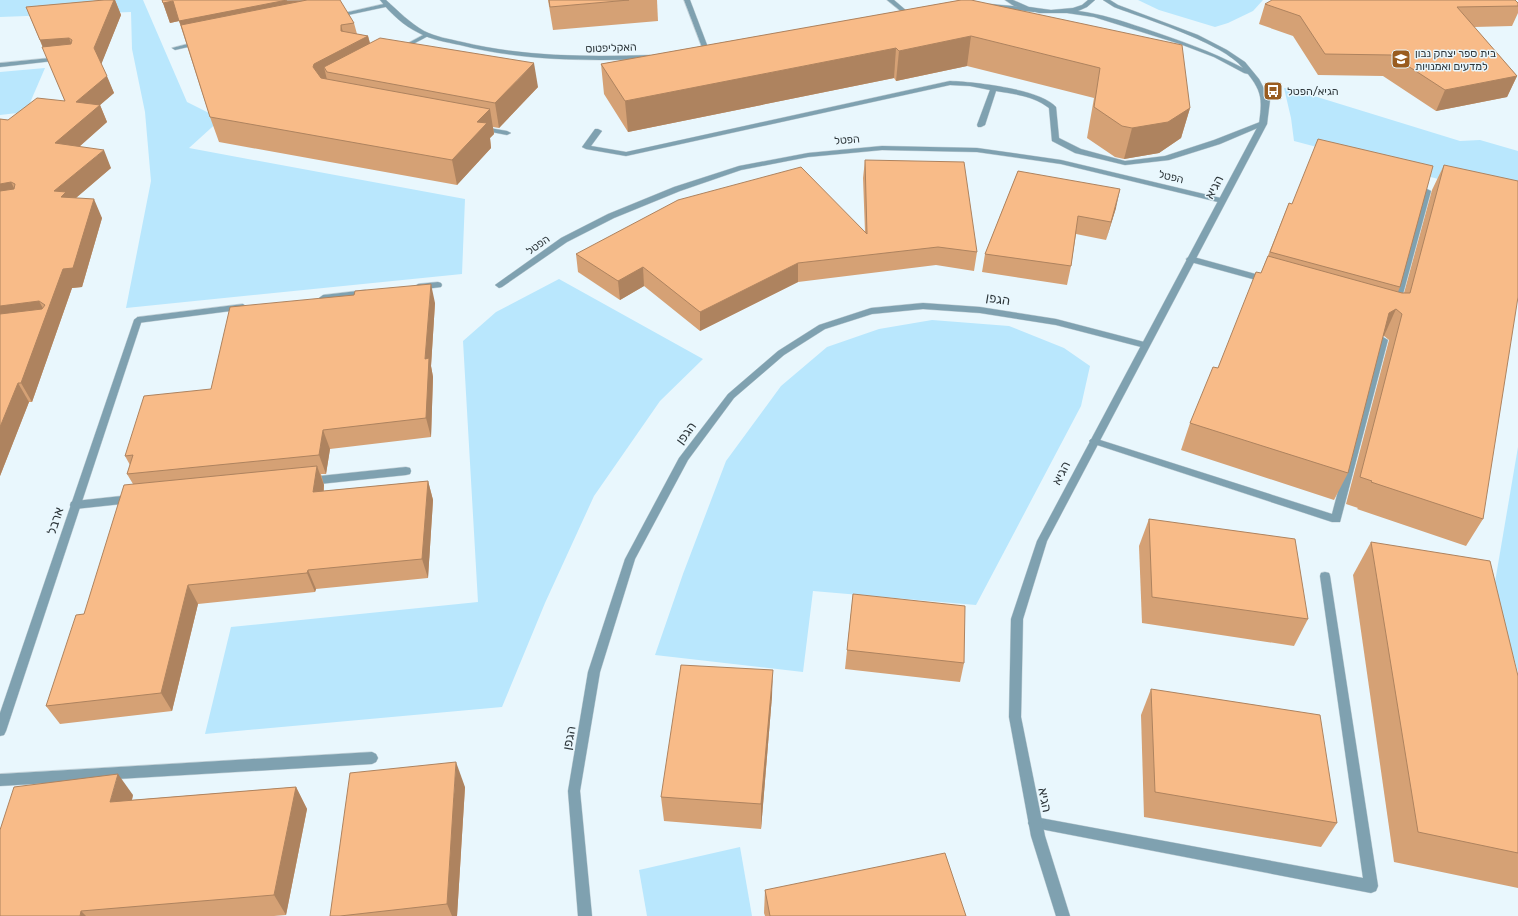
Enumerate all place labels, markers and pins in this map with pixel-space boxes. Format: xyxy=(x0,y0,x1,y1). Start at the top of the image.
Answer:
place label: בית ספר יצחק נבון למדעים ואמנויות xyxy=(1415,47,1496,73)
school or university icon: בית ספר יצחק נבון למדעים ואמנויות xyxy=(1390,48,1412,70)
bus stop icon: הגיא/הפטל xyxy=(1262,80,1284,102)
place label: הגיא/הפטל xyxy=(1287,85,1339,98)

